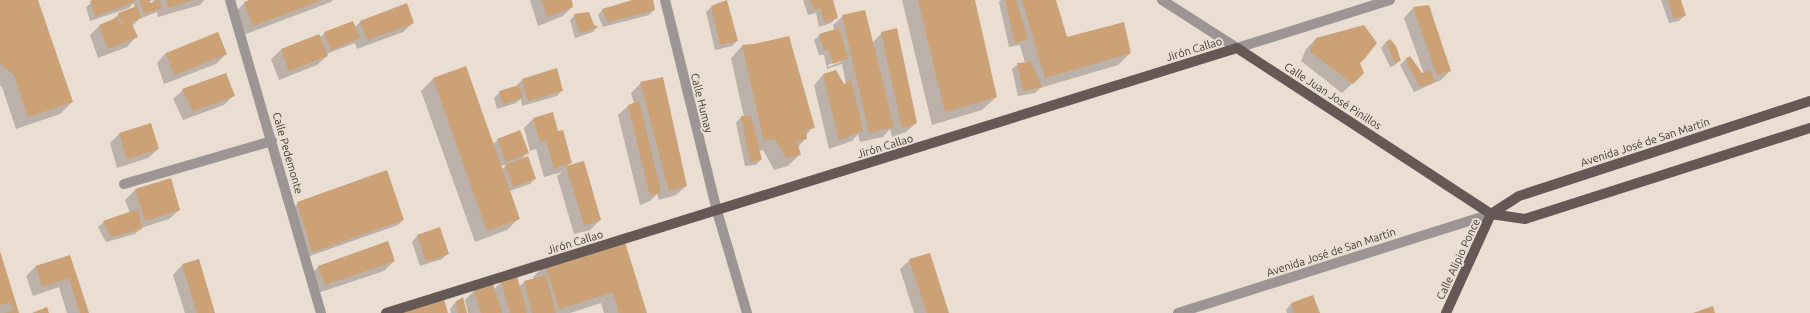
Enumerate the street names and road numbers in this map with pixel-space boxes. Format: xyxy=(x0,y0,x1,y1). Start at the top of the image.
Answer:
street label: Jirón Callao xyxy=(1165,35,1223,63)
street label: Calle Juan José Pinillos xyxy=(1282,60,1384,132)
street label: Calle Humay xyxy=(689,72,715,135)
street label: Calle Pedemonte xyxy=(271,111,305,195)
street label: Avenida José de San Martín xyxy=(1579,115,1711,169)
street label: Jirón Callao xyxy=(856,132,914,160)
street label: Calle Alipio Ponce xyxy=(1434,217,1482,301)
street label: Avenida José de San Martín xyxy=(1265,225,1397,279)
street label: Jirón Callao xyxy=(546,228,604,256)

